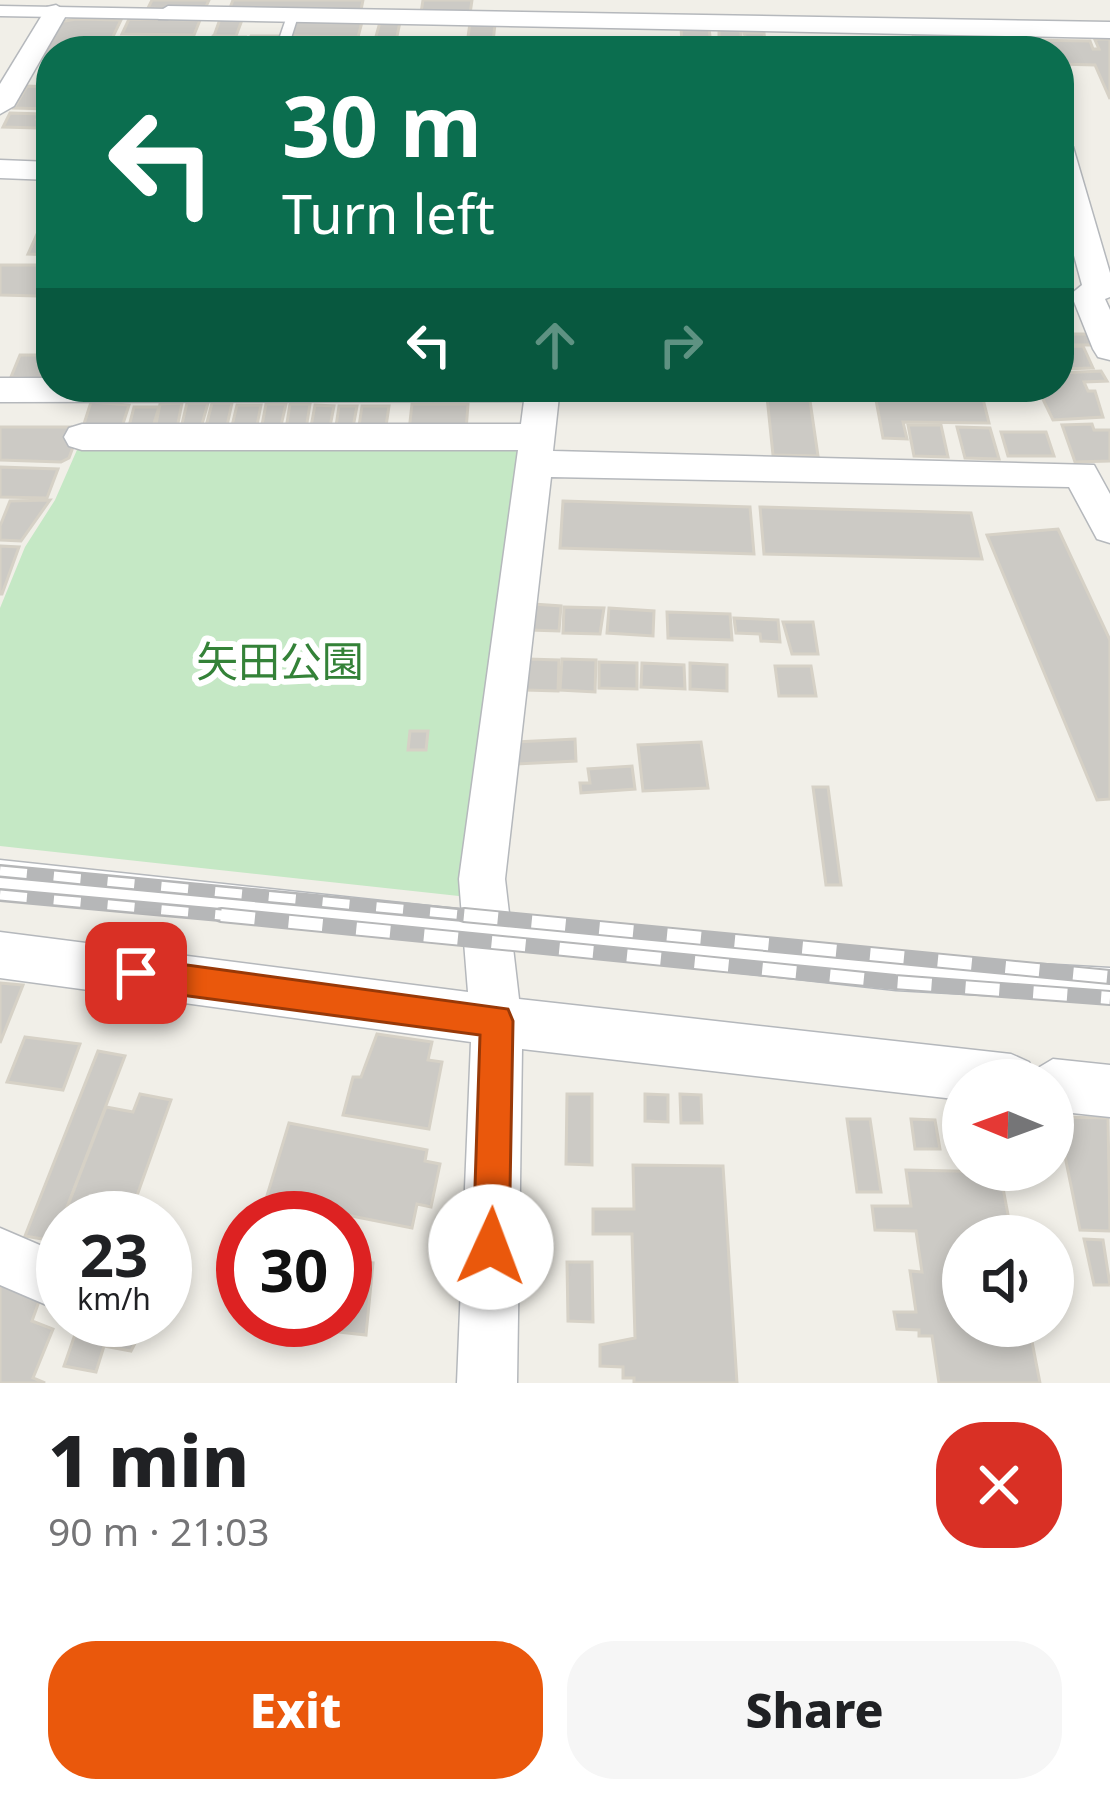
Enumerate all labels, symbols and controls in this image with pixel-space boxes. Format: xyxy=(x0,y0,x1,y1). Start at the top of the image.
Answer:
text: 30 m xyxy=(282,67,482,182)
icon: left xyxy=(84,84,240,240)
text: Turn left xyxy=(282,176,495,250)
icon: left xyxy=(396,312,462,378)
icon: ahead xyxy=(522,312,588,378)
icon: right xyxy=(648,312,714,378)
park label: 矢田公園 xyxy=(196,632,364,689)
pin xyxy=(85,922,187,1024)
icon: arrive xyxy=(103,940,169,1006)
north arrow xyxy=(942,1059,1074,1191)
map controls xyxy=(942,1059,1074,1347)
position arrow xyxy=(428,1184,554,1310)
speed limit sign: 30 xyxy=(216,1191,372,1347)
text: 23 xyxy=(80,1213,148,1295)
button: sound xyxy=(942,1215,1074,1347)
text: km/h xyxy=(77,1278,151,1319)
text: 1 min xyxy=(48,1410,249,1508)
button: close xyxy=(936,1422,1062,1548)
text: 90 m · 21:03 xyxy=(48,1504,270,1557)
button: Exit xyxy=(48,1641,543,1779)
button: Share xyxy=(567,1641,1062,1779)

